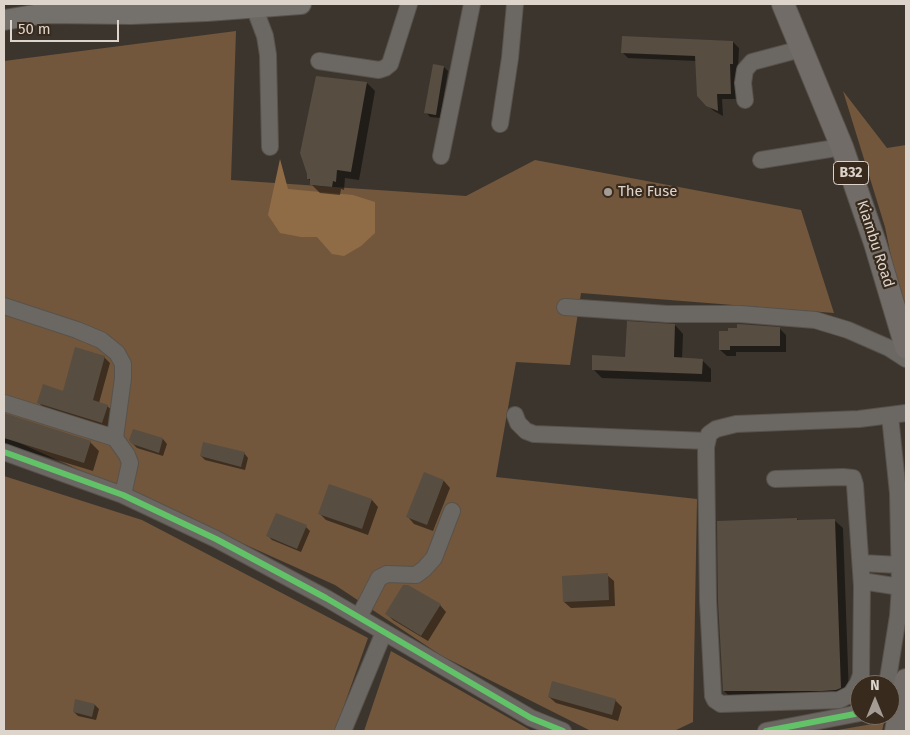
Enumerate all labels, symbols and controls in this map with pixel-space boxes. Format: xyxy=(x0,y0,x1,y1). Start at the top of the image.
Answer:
scale bar xyxy=(12,10,121,42)
text: 50 m xyxy=(18,20,51,38)
road number: B32 xyxy=(834,162,868,184)
place label: The Fuse xyxy=(618,183,677,201)
marker: The Fuse xyxy=(602,186,614,198)
street label: Kiambu Road xyxy=(852,198,898,290)
north arrow xyxy=(850,675,900,725)
text: N xyxy=(870,677,880,694)

